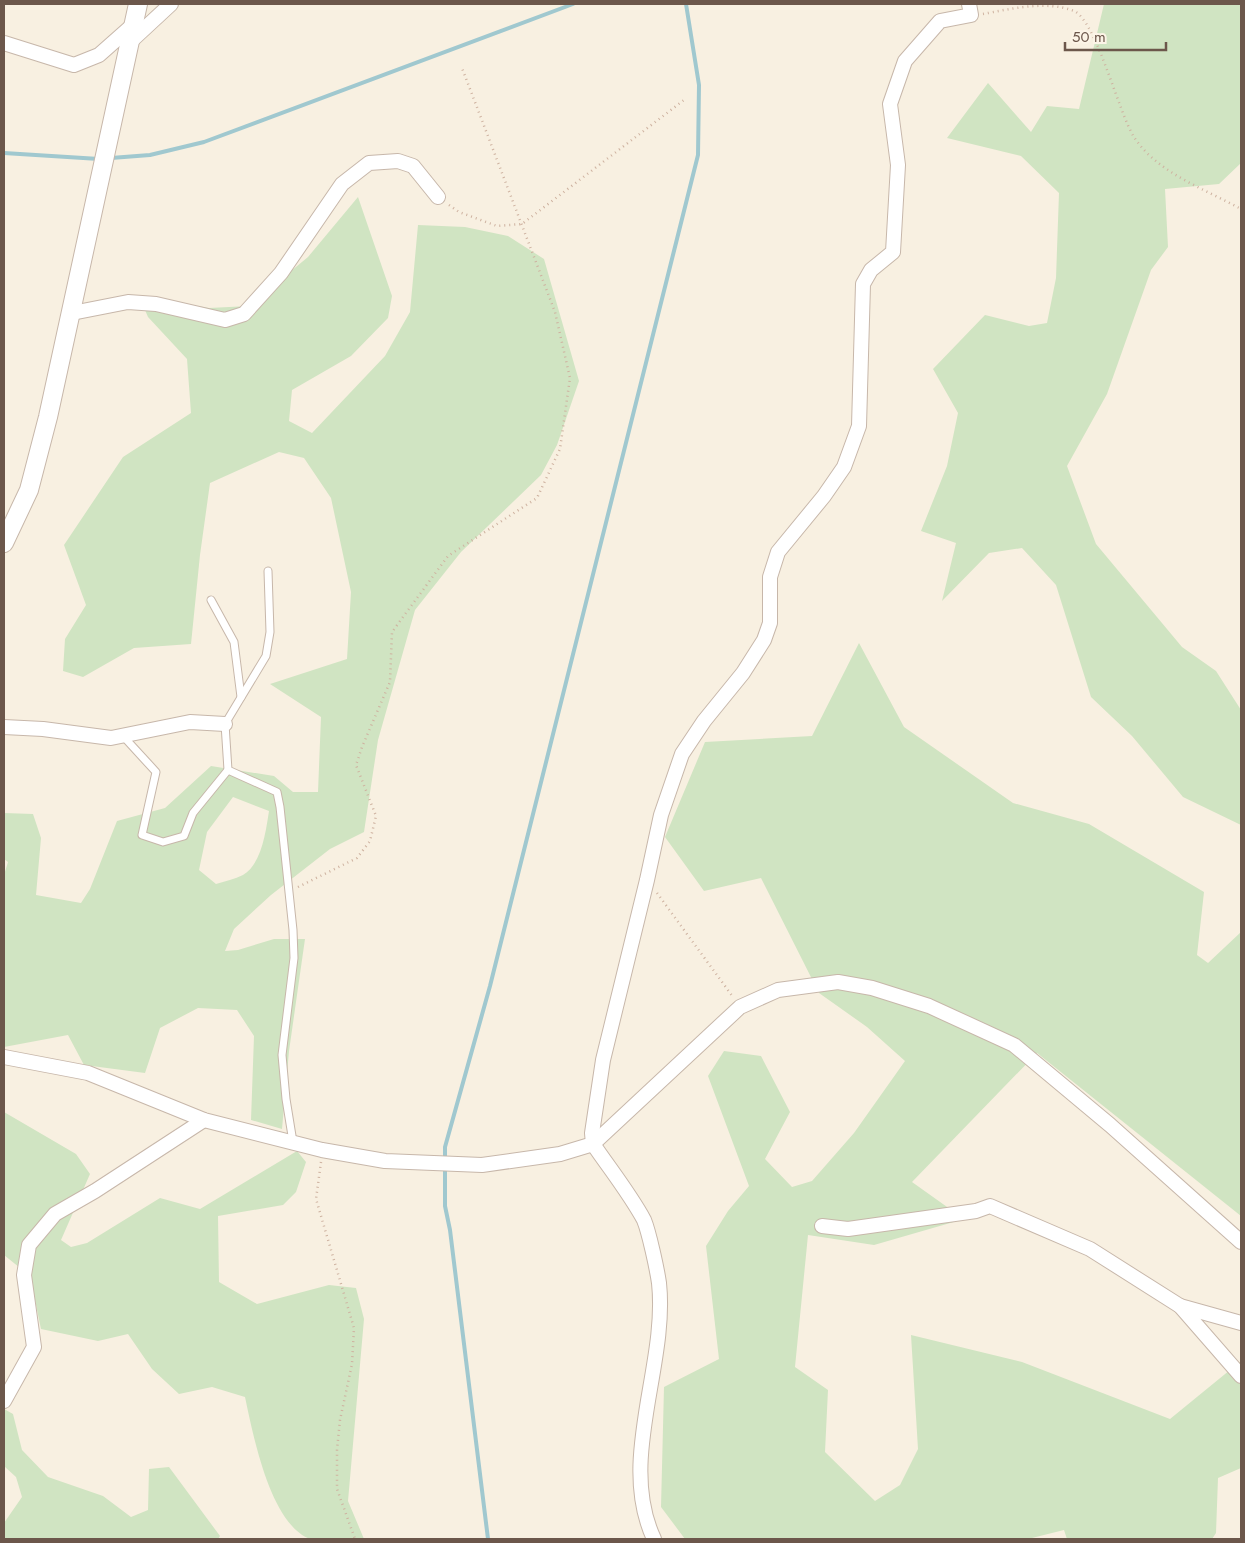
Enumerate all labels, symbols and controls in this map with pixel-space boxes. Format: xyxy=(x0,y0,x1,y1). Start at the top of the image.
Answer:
scale bar xyxy=(1065,20,1166,52)
text: 50 m xyxy=(1072,26,1106,48)

